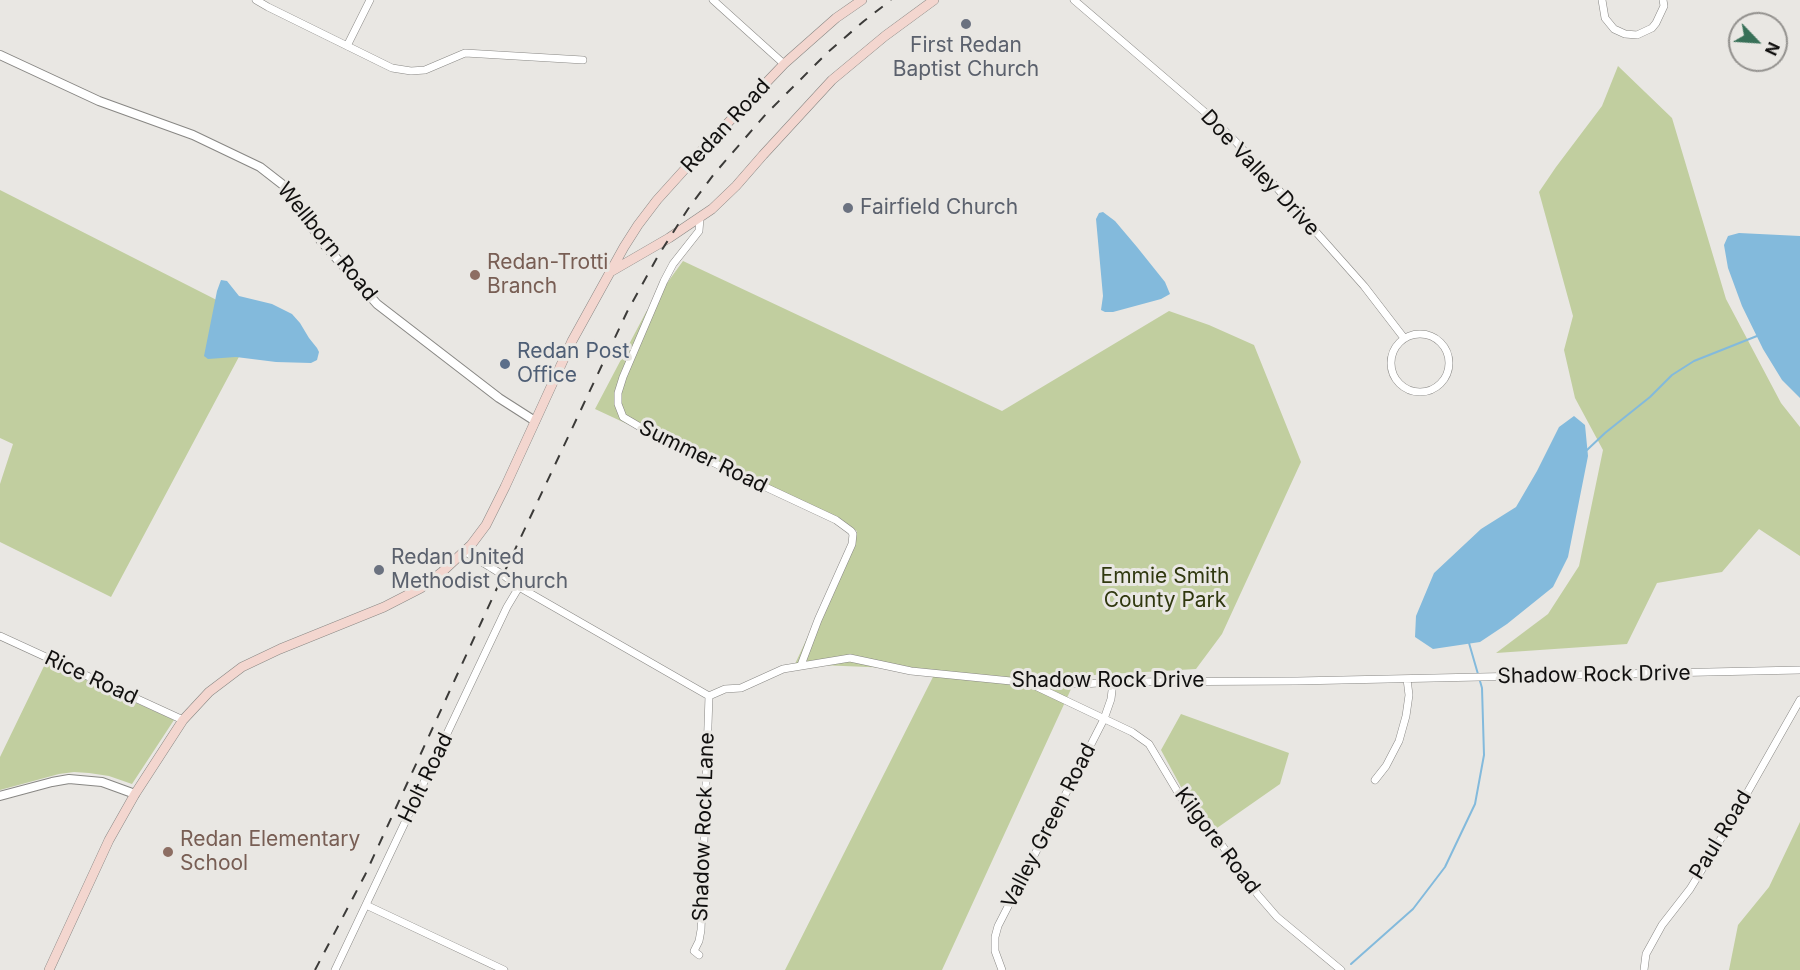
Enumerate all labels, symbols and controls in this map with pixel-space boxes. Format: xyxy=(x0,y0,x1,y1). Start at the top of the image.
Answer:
north arrow xyxy=(1728,12,1788,72)
marker: First Redan Baptist Church xyxy=(959,17,973,31)
place label: First Redan Baptist Church xyxy=(893,33,1039,83)
text: N xyxy=(1761,39,1784,59)
street label: Redan Road xyxy=(676,74,776,178)
street label: Doe Valley Drive xyxy=(1195,105,1325,241)
street label: Wellborn Road xyxy=(272,178,382,306)
place label: Fairfield Church xyxy=(860,195,1018,221)
marker: Fairfield Church xyxy=(841,201,855,215)
place label: Redan-Trotti Branch xyxy=(487,250,608,300)
marker: Redan-Trotti Branch xyxy=(468,268,482,282)
place label: Redan Post Office xyxy=(517,339,629,389)
marker: Redan Post Office xyxy=(498,357,512,371)
street label: Summer Road xyxy=(635,415,771,499)
place label: Redan United Methodist Church xyxy=(391,545,568,595)
marker: Redan United Methodist Church xyxy=(372,563,386,577)
park label: Emmie Smith County Park xyxy=(1101,564,1229,614)
street label: Rice Road xyxy=(41,646,141,710)
street label: Shadow Rock Drive xyxy=(1497,661,1691,689)
street label: Shadow Rock Drive xyxy=(1011,668,1205,694)
street label: Holt Road xyxy=(393,729,459,827)
street label: Shadow Rock Lane xyxy=(688,732,720,922)
street label: Valley Green Road xyxy=(997,739,1101,913)
street label: Kilgore Road xyxy=(1169,783,1265,899)
street label: Paul Road xyxy=(1685,786,1757,884)
place label: Redan Elementary School xyxy=(180,827,360,877)
marker: Redan Elementary School xyxy=(161,845,175,859)

